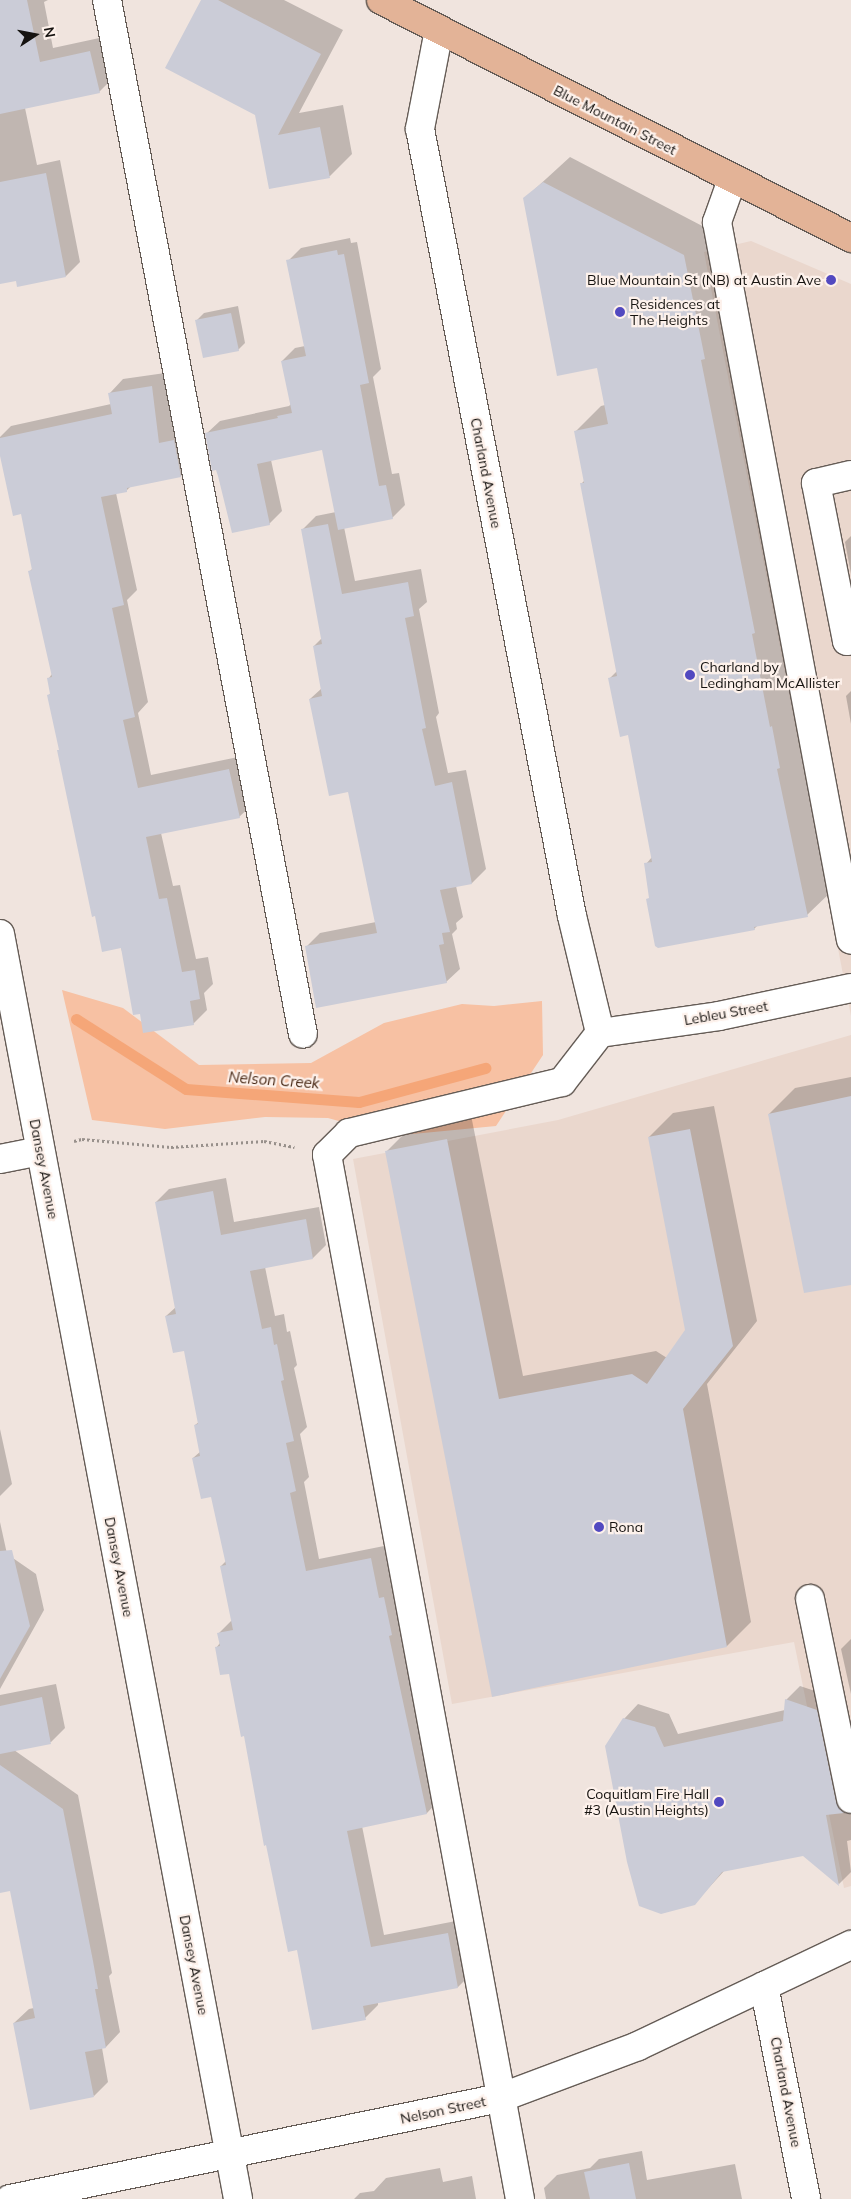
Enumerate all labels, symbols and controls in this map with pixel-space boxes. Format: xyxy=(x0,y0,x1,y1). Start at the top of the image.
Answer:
north arrow xyxy=(10,10,60,60)
text: N xyxy=(40,25,60,39)
street label: Blue Mountain Street xyxy=(551,82,679,158)
place label: Blue Mountain St (NB) at Austin Ave xyxy=(587,272,821,288)
marker: Blue Mountain St (NB) at Austin Ave xyxy=(825,274,837,286)
place label: Residences at The Heights xyxy=(630,296,720,328)
marker: Residences at The Heights xyxy=(614,306,626,318)
street label: Charland Avenue xyxy=(467,416,505,530)
place label: Charland by Ledingham McAllister xyxy=(700,659,840,692)
marker: Charland by Ledingham McAllister xyxy=(684,669,696,681)
street label: Lebleu Street xyxy=(683,997,769,1029)
water label: Nelson Creek xyxy=(228,1068,320,1092)
street label: Dansey Avenue xyxy=(26,1118,62,1220)
street label: Dansey Avenue xyxy=(101,1516,137,1618)
place label: Rona xyxy=(609,1519,643,1535)
marker: Rona xyxy=(593,1521,605,1533)
place label: Coquitlam Fire Hall #3 (Austin Heights) xyxy=(584,1786,709,1818)
marker: Coquitlam Fire Hall #3 (Austin Heights) xyxy=(713,1796,725,1808)
street label: Dansey Avenue xyxy=(176,1914,212,2016)
street label: Charland Avenue xyxy=(767,2035,805,2149)
street label: Nelson Street xyxy=(399,2093,487,2127)

